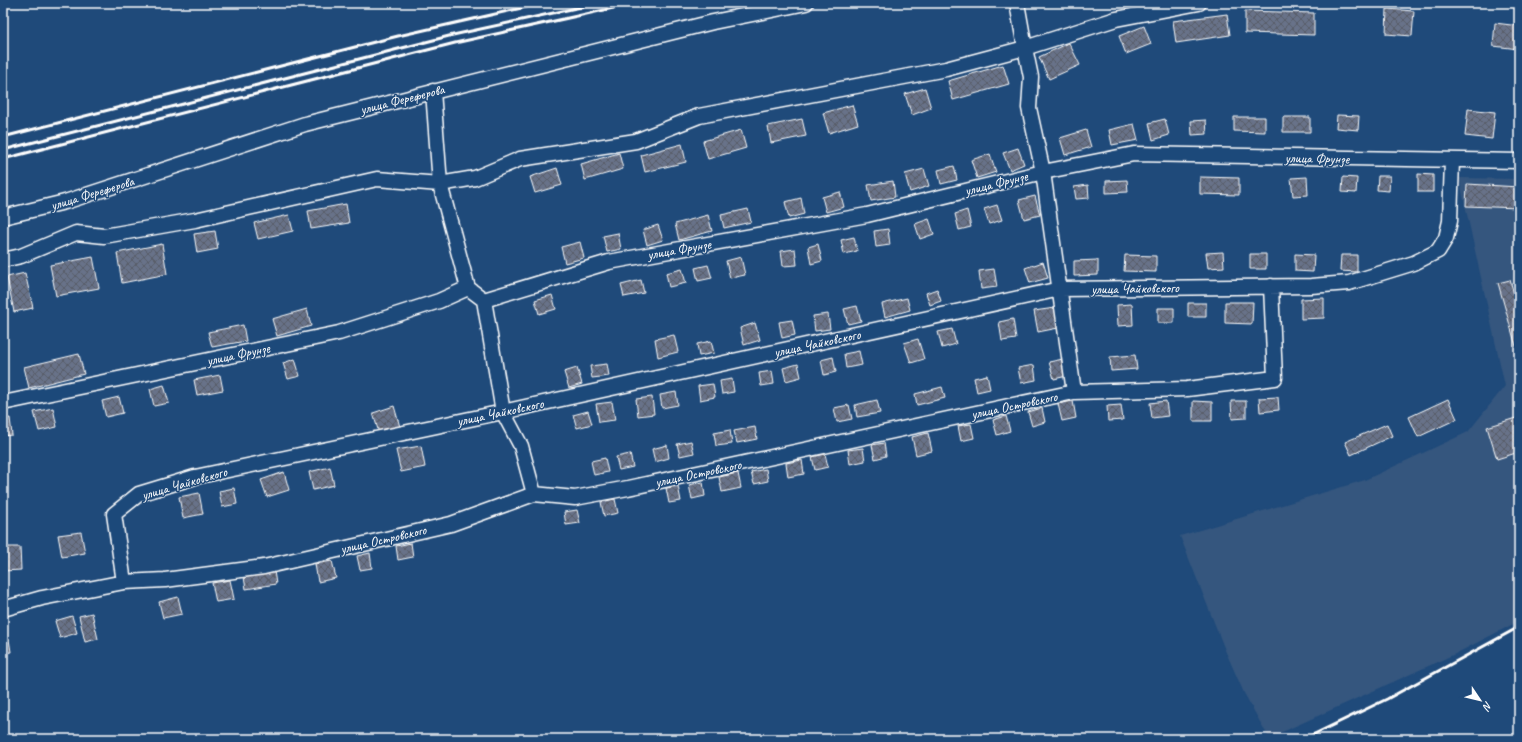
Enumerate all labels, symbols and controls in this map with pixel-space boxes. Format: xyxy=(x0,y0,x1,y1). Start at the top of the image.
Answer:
street label: улица Фереферова xyxy=(357,80,447,118)
street label: улица Фрунзе xyxy=(1284,149,1351,168)
street label: улица Фрунзе xyxy=(962,167,1031,200)
street label: улица Фереферова xyxy=(48,172,137,214)
street label: улица Фрунзе xyxy=(645,235,714,264)
street label: улица Чайковского xyxy=(1090,279,1180,298)
street label: улица Чайковского xyxy=(771,326,863,361)
street label: улица Фрунзе xyxy=(204,339,273,370)
street label: улица Островского xyxy=(968,388,1060,423)
street label: улица Чайковского xyxy=(454,395,546,430)
street label: улица Островского xyxy=(652,456,744,491)
street label: улица Чайковского xyxy=(139,463,230,504)
street label: улица Островского xyxy=(337,521,429,558)
north arrow xyxy=(1460,680,1500,720)
text: N xyxy=(1479,699,1496,714)

